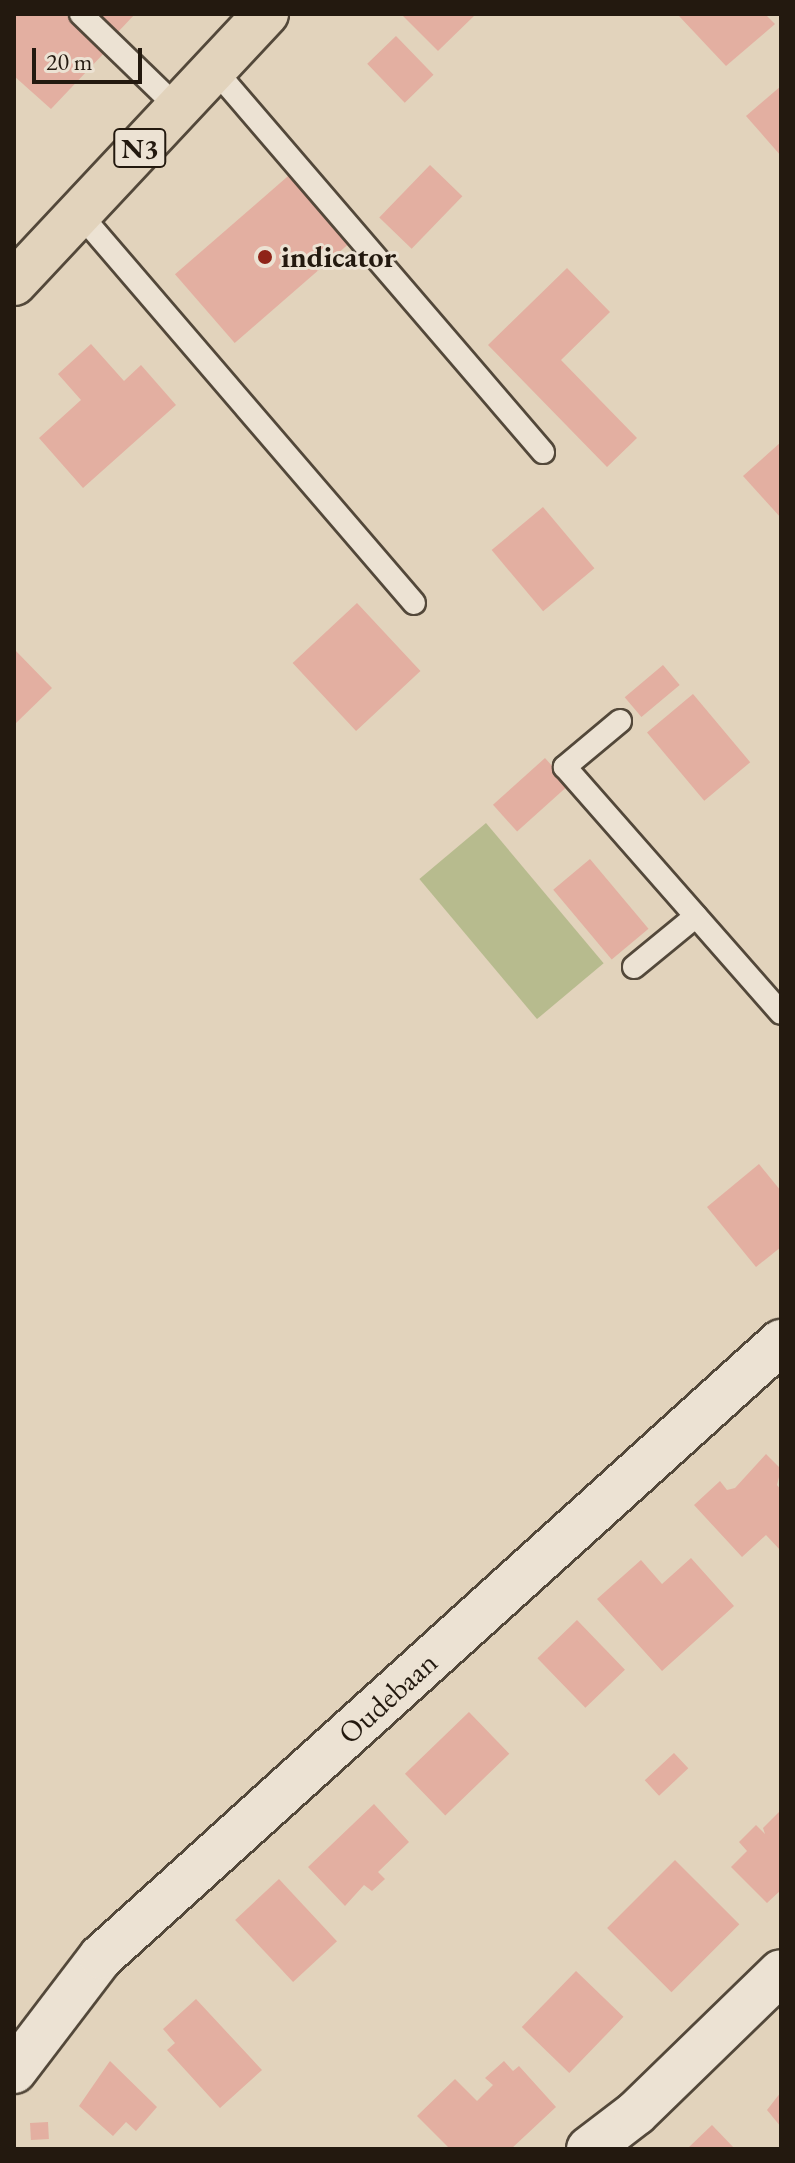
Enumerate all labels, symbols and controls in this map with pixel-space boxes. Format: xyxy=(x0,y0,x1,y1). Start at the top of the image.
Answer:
scale bar xyxy=(36,32,146,82)
text: 20 m xyxy=(46,46,93,77)
road number: N3 xyxy=(112,124,168,172)
place label: indicator xyxy=(281,239,396,275)
marker: indicator xyxy=(256,248,274,266)
street label: Oudebaan xyxy=(331,1644,445,1752)

